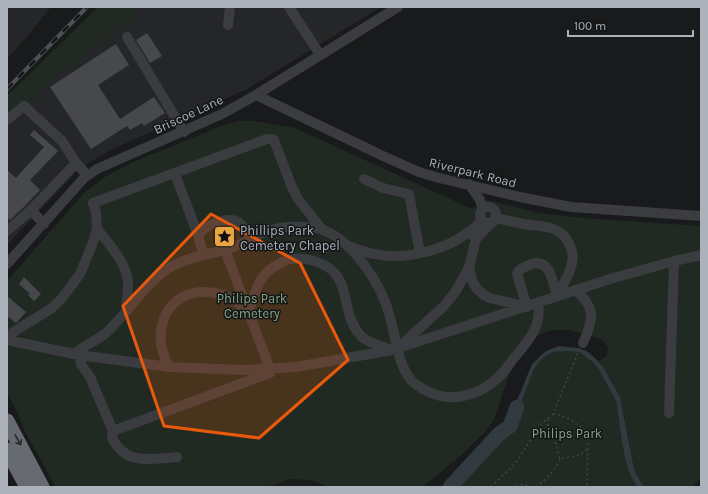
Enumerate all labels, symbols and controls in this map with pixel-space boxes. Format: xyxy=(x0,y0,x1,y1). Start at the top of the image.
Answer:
scale bar xyxy=(568,12,693,38)
text: 100 m xyxy=(574,19,606,33)
street label: Briscoe Lane xyxy=(151,92,226,137)
street label: Riverpark Road xyxy=(428,154,518,191)
place label: Phillips Park Cemetery Chapel xyxy=(240,223,340,253)
place icon: Phillips Park Cemetery Chapel xyxy=(211,224,237,250)
park label: Philips Park Cemetery xyxy=(217,291,287,321)
park label: Philips Park xyxy=(532,426,602,441)
one-way arrow xyxy=(14,434,22,446)

